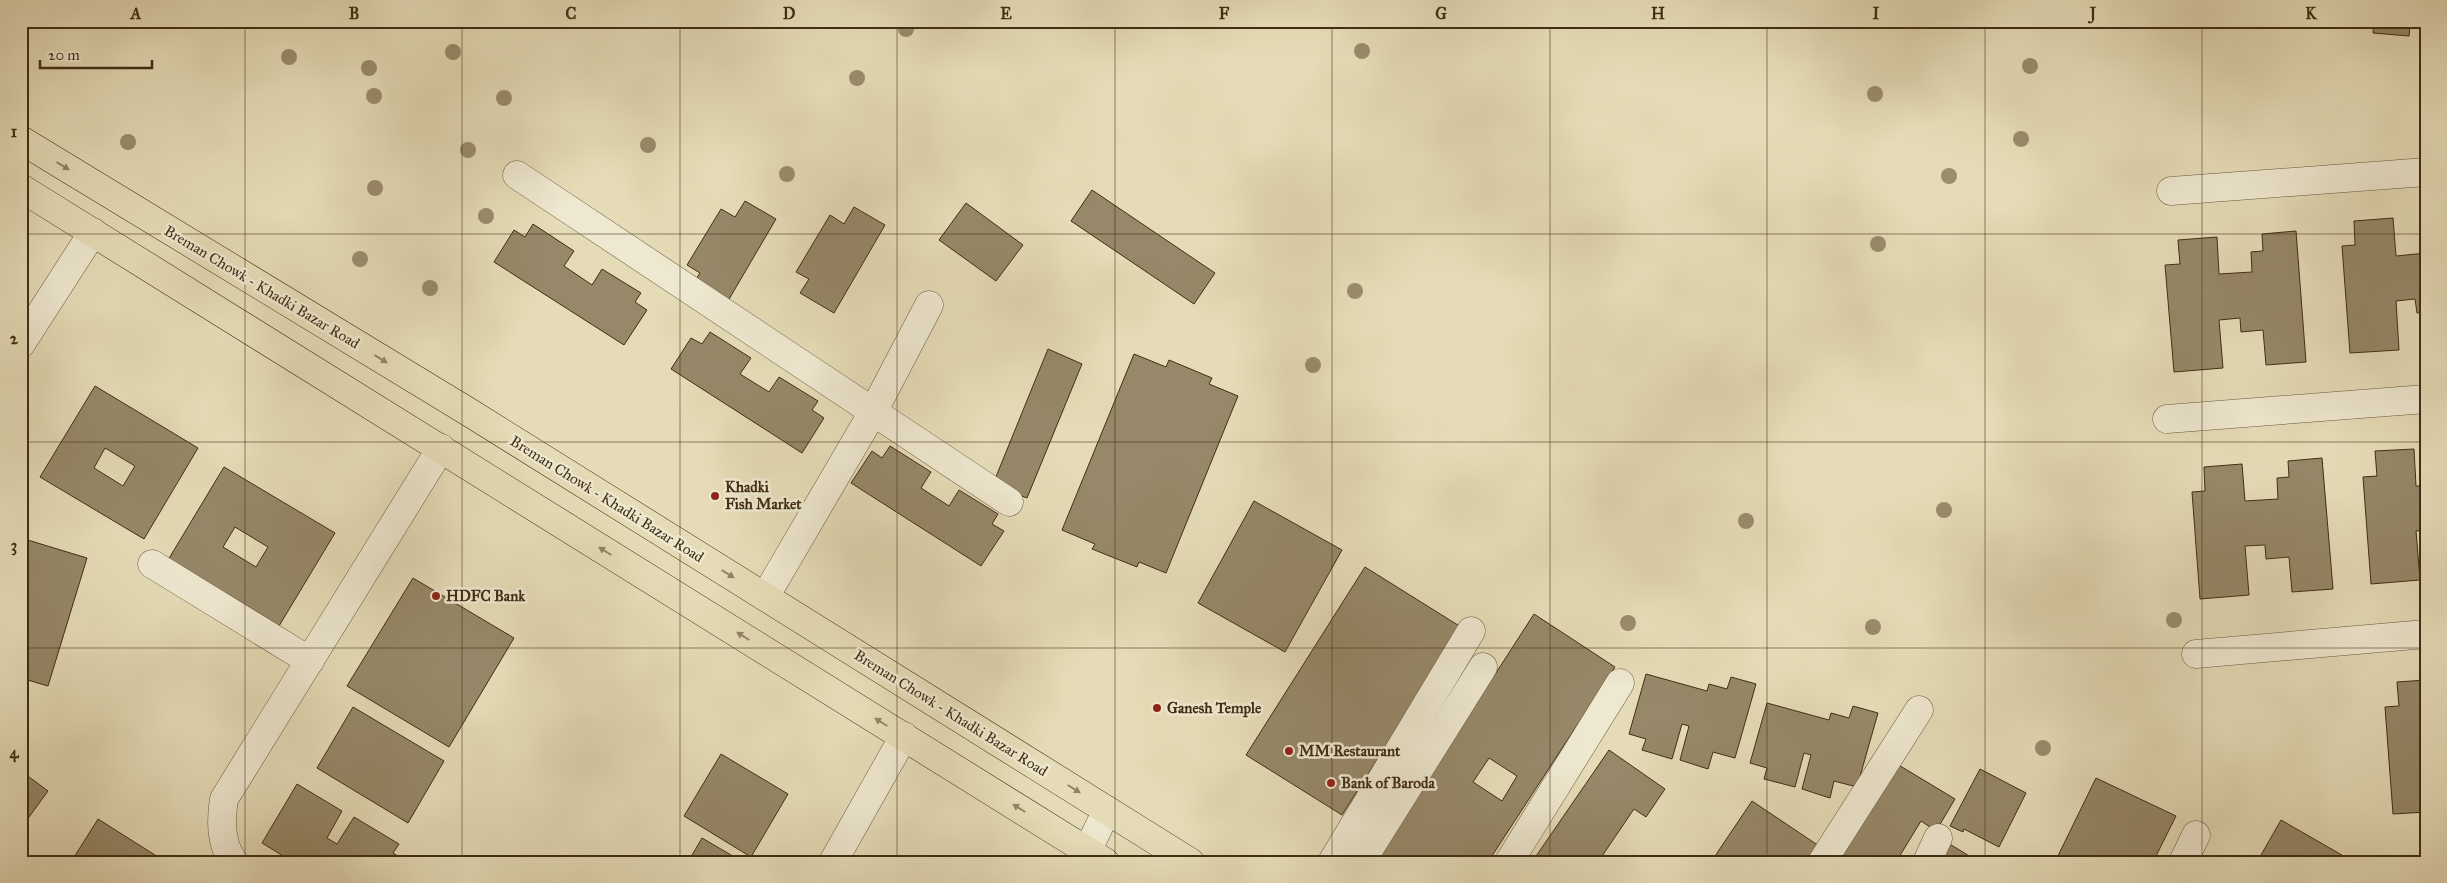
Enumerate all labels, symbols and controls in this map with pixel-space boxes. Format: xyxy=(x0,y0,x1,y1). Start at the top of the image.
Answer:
text: A xyxy=(130,4,142,23)
text: B xyxy=(349,4,359,23)
text: C xyxy=(566,4,577,23)
text: D xyxy=(783,4,796,23)
text: E xyxy=(1000,4,1012,23)
text: F xyxy=(1219,4,1230,23)
text: G xyxy=(1435,4,1447,23)
text: H xyxy=(1651,4,1665,23)
text: I xyxy=(1873,4,1880,23)
text: J xyxy=(2088,4,2097,24)
text: K xyxy=(2305,4,2317,23)
scale bar xyxy=(40,38,152,70)
text: 20 m xyxy=(48,46,80,64)
text: 1 xyxy=(11,122,18,141)
one-way arrow xyxy=(56,161,69,170)
street label: Breman Chowk - Khadki Bazar Road xyxy=(161,221,363,353)
text: 2 xyxy=(10,329,19,348)
one-way arrow xyxy=(375,355,388,364)
street label: Breman Chowk - Khadki Bazar Road xyxy=(507,432,707,566)
place label: Khadki Fish Market xyxy=(725,478,802,513)
marker: Khadki Fish Market xyxy=(709,490,721,502)
text: 3 xyxy=(11,536,17,556)
one-way arrow xyxy=(599,546,612,555)
one-way arrow xyxy=(721,569,734,578)
place label: HDFC Bank xyxy=(446,587,526,605)
marker: HDFC Bank xyxy=(430,590,442,602)
one-way arrow xyxy=(737,632,750,641)
street label: Breman Chowk - Khadki Bazar Road xyxy=(851,646,1051,780)
place label: Ganesh Temple xyxy=(1167,699,1262,718)
marker: Ganesh Temple xyxy=(1151,702,1163,714)
one-way arrow xyxy=(875,718,888,727)
place label: MM Restaurant xyxy=(1299,742,1401,760)
text: 4 xyxy=(10,743,20,763)
marker: MM Restaurant xyxy=(1283,745,1295,757)
place label: Bank of Baroda xyxy=(1341,774,1435,792)
marker: Bank of Baroda xyxy=(1325,777,1337,789)
one-way arrow xyxy=(1067,784,1080,794)
one-way arrow xyxy=(1013,804,1026,813)

